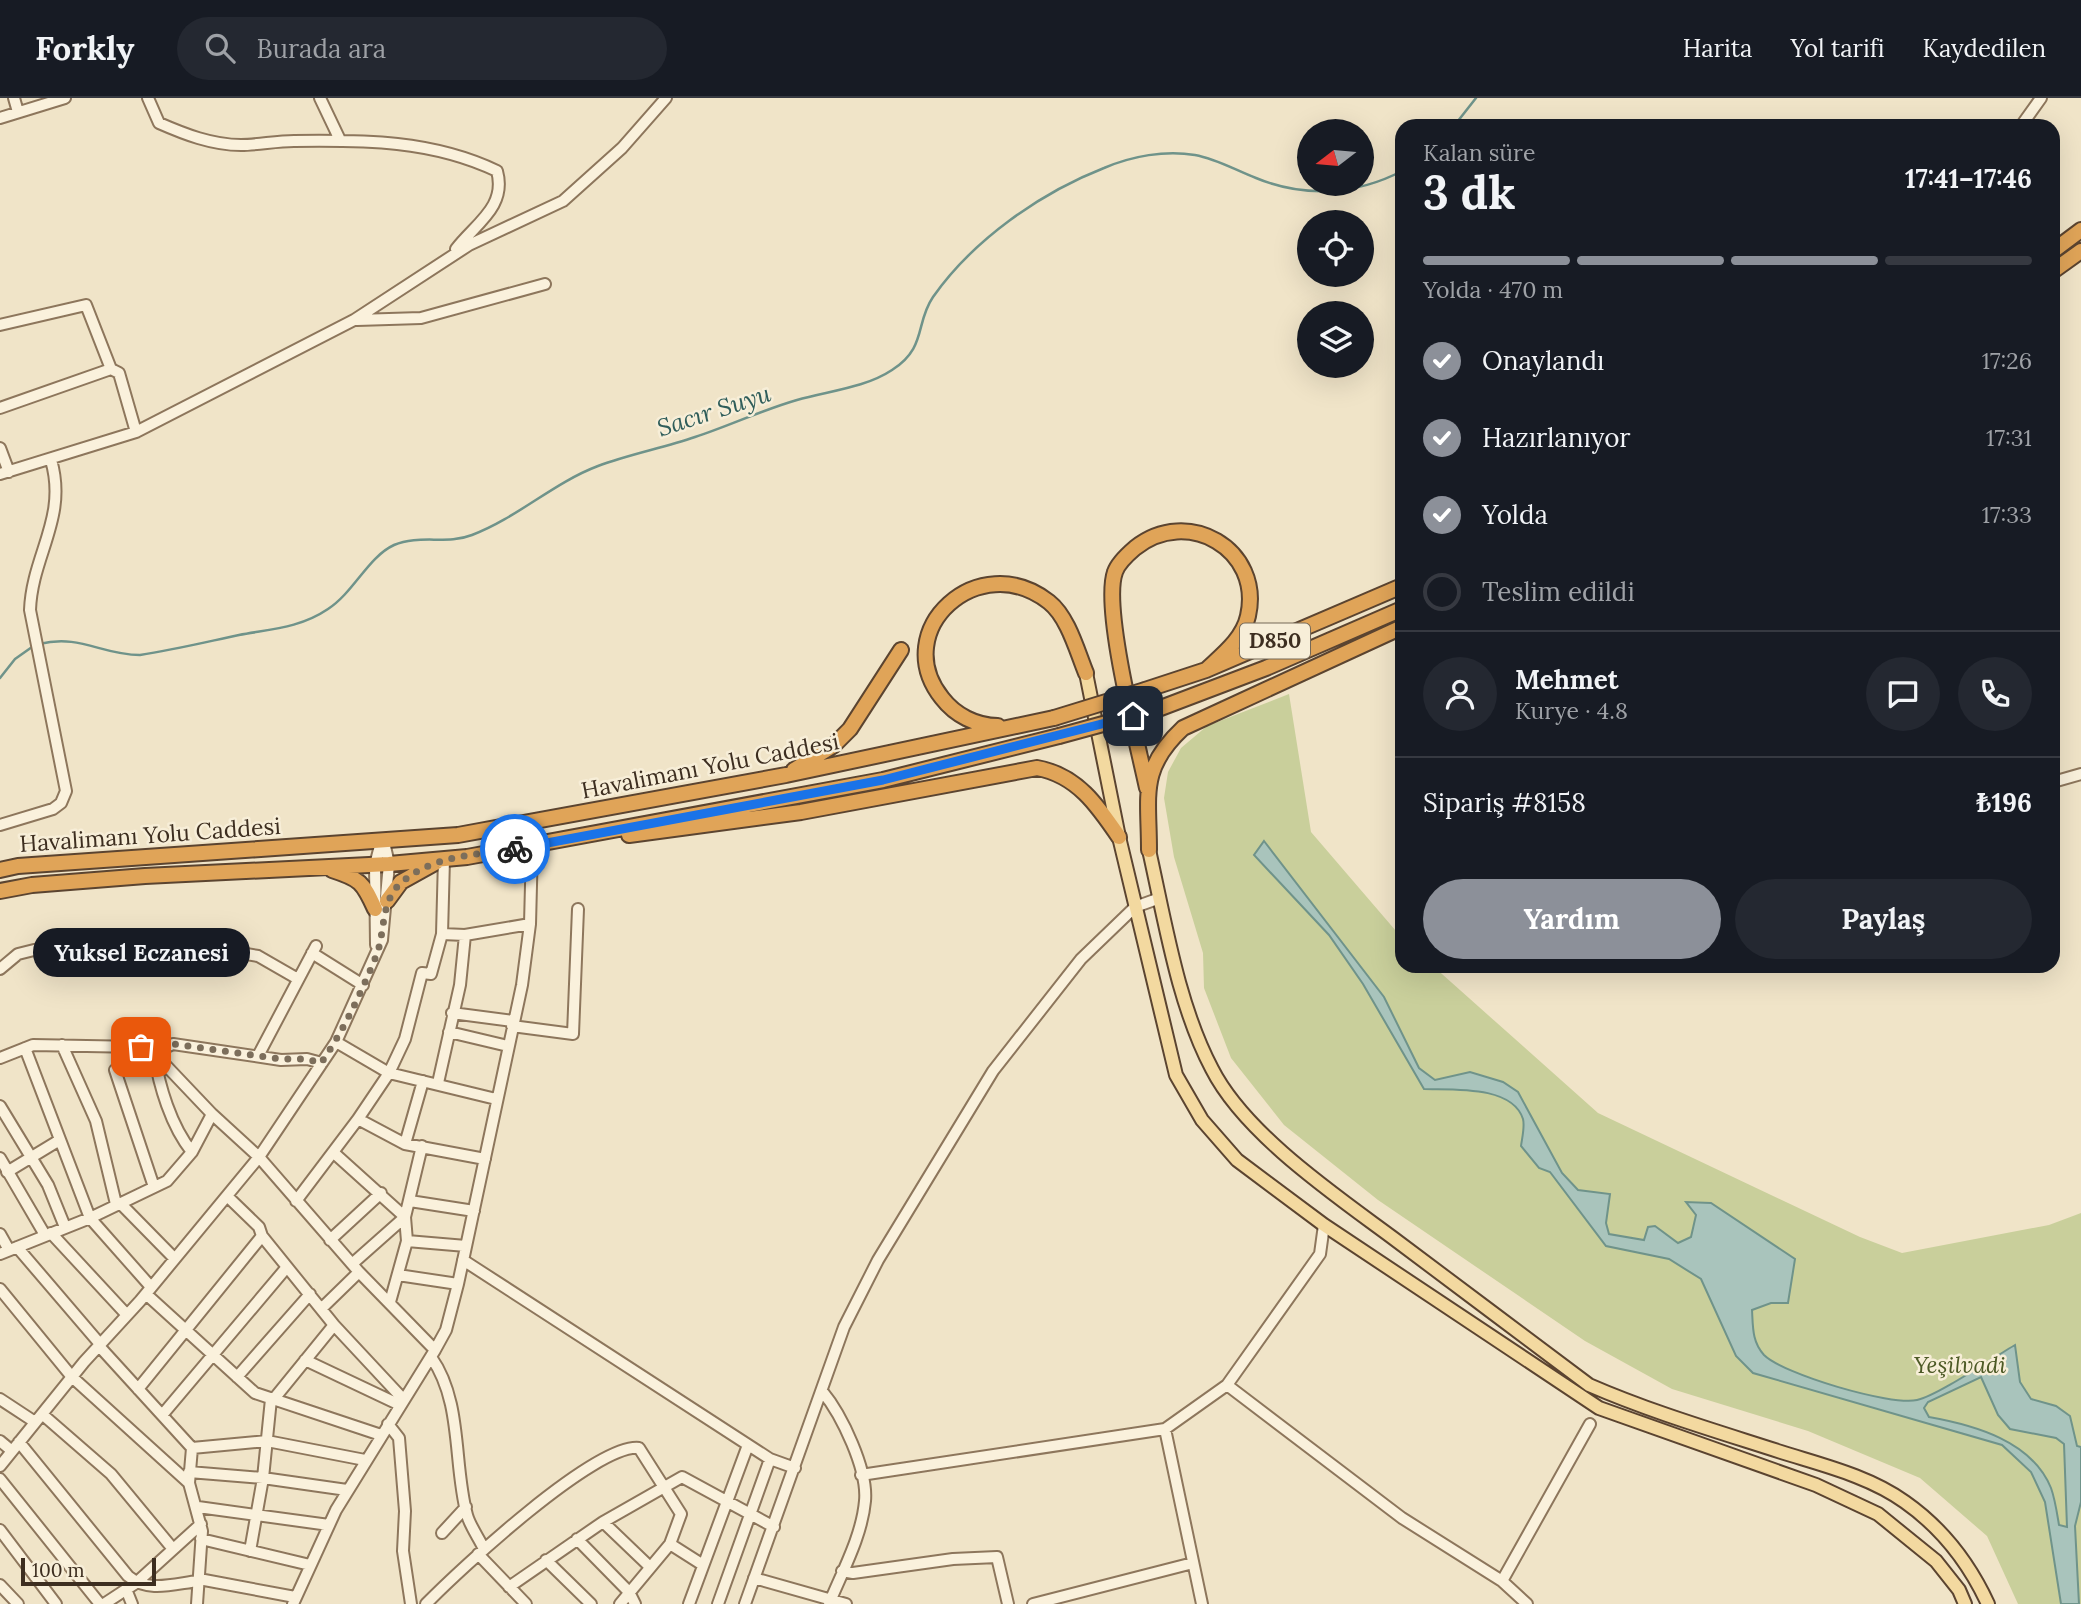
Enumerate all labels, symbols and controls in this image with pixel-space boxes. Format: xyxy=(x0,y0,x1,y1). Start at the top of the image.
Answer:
search box xyxy=(177,17,667,80)
text: Forkly xyxy=(35,27,135,69)
icon: search xyxy=(201,29,239,67)
text: Burada ara xyxy=(257,32,386,65)
text: Harita xyxy=(1683,33,1752,64)
text: Yol tarifi xyxy=(1790,33,1885,64)
text: Kaydedilen xyxy=(1923,33,2046,64)
north arrow xyxy=(1297,119,1374,196)
map controls xyxy=(1297,119,1374,378)
text: Kalan süre xyxy=(1423,138,1535,167)
text: 17:41–17:46 xyxy=(1905,162,2032,195)
text: 3 dk xyxy=(1423,163,1516,222)
button: locate xyxy=(1297,210,1374,287)
text: Yolda · 470 m xyxy=(1423,275,1563,304)
button: layers xyxy=(1297,301,1374,378)
icon: check xyxy=(1423,342,1461,380)
text: Onaylandı xyxy=(1482,344,1604,377)
text: 17:26 xyxy=(1982,346,2032,375)
water label: Sacır Suyu xyxy=(653,377,775,443)
icon: check xyxy=(1423,419,1461,457)
text: Hazırlanıyor xyxy=(1482,421,1631,454)
text: 17:31 xyxy=(1986,423,2032,452)
icon: check xyxy=(1423,496,1461,534)
text: Yolda xyxy=(1482,498,1548,531)
text: 17:33 xyxy=(1982,500,2032,529)
text: Teslim edildi xyxy=(1482,575,1635,608)
road number: D850 xyxy=(1240,624,1310,658)
button: person xyxy=(1423,657,1497,731)
button: chat xyxy=(1866,657,1940,731)
button: phone xyxy=(1958,657,2032,731)
text: Mehmet xyxy=(1515,663,1618,696)
pin xyxy=(1103,686,1163,746)
text: Kurye · 4.8 xyxy=(1515,696,1628,725)
icon: home xyxy=(1114,697,1152,735)
street label: Havalimanı Yolu Caddesi xyxy=(579,726,841,805)
text: Sipariş #8158 xyxy=(1423,786,1586,819)
text: ₺196 xyxy=(1976,786,2032,819)
street label: Havalimanı Yolu Caddesi xyxy=(18,811,282,858)
courier xyxy=(480,814,550,884)
icon: bike xyxy=(496,830,534,868)
button: Yardım xyxy=(1423,879,1721,959)
button: Paylaş xyxy=(1735,879,2032,959)
callout: Yuksel Eczanesi xyxy=(32,928,249,977)
text: Yuksel Eczanesi xyxy=(54,938,229,967)
pin xyxy=(111,1017,171,1077)
icon: bag xyxy=(122,1028,160,1066)
park label: Yeşilvadi xyxy=(1914,1350,2007,1379)
scale bar xyxy=(21,1555,156,1587)
text: 100 m xyxy=(32,1558,85,1582)

